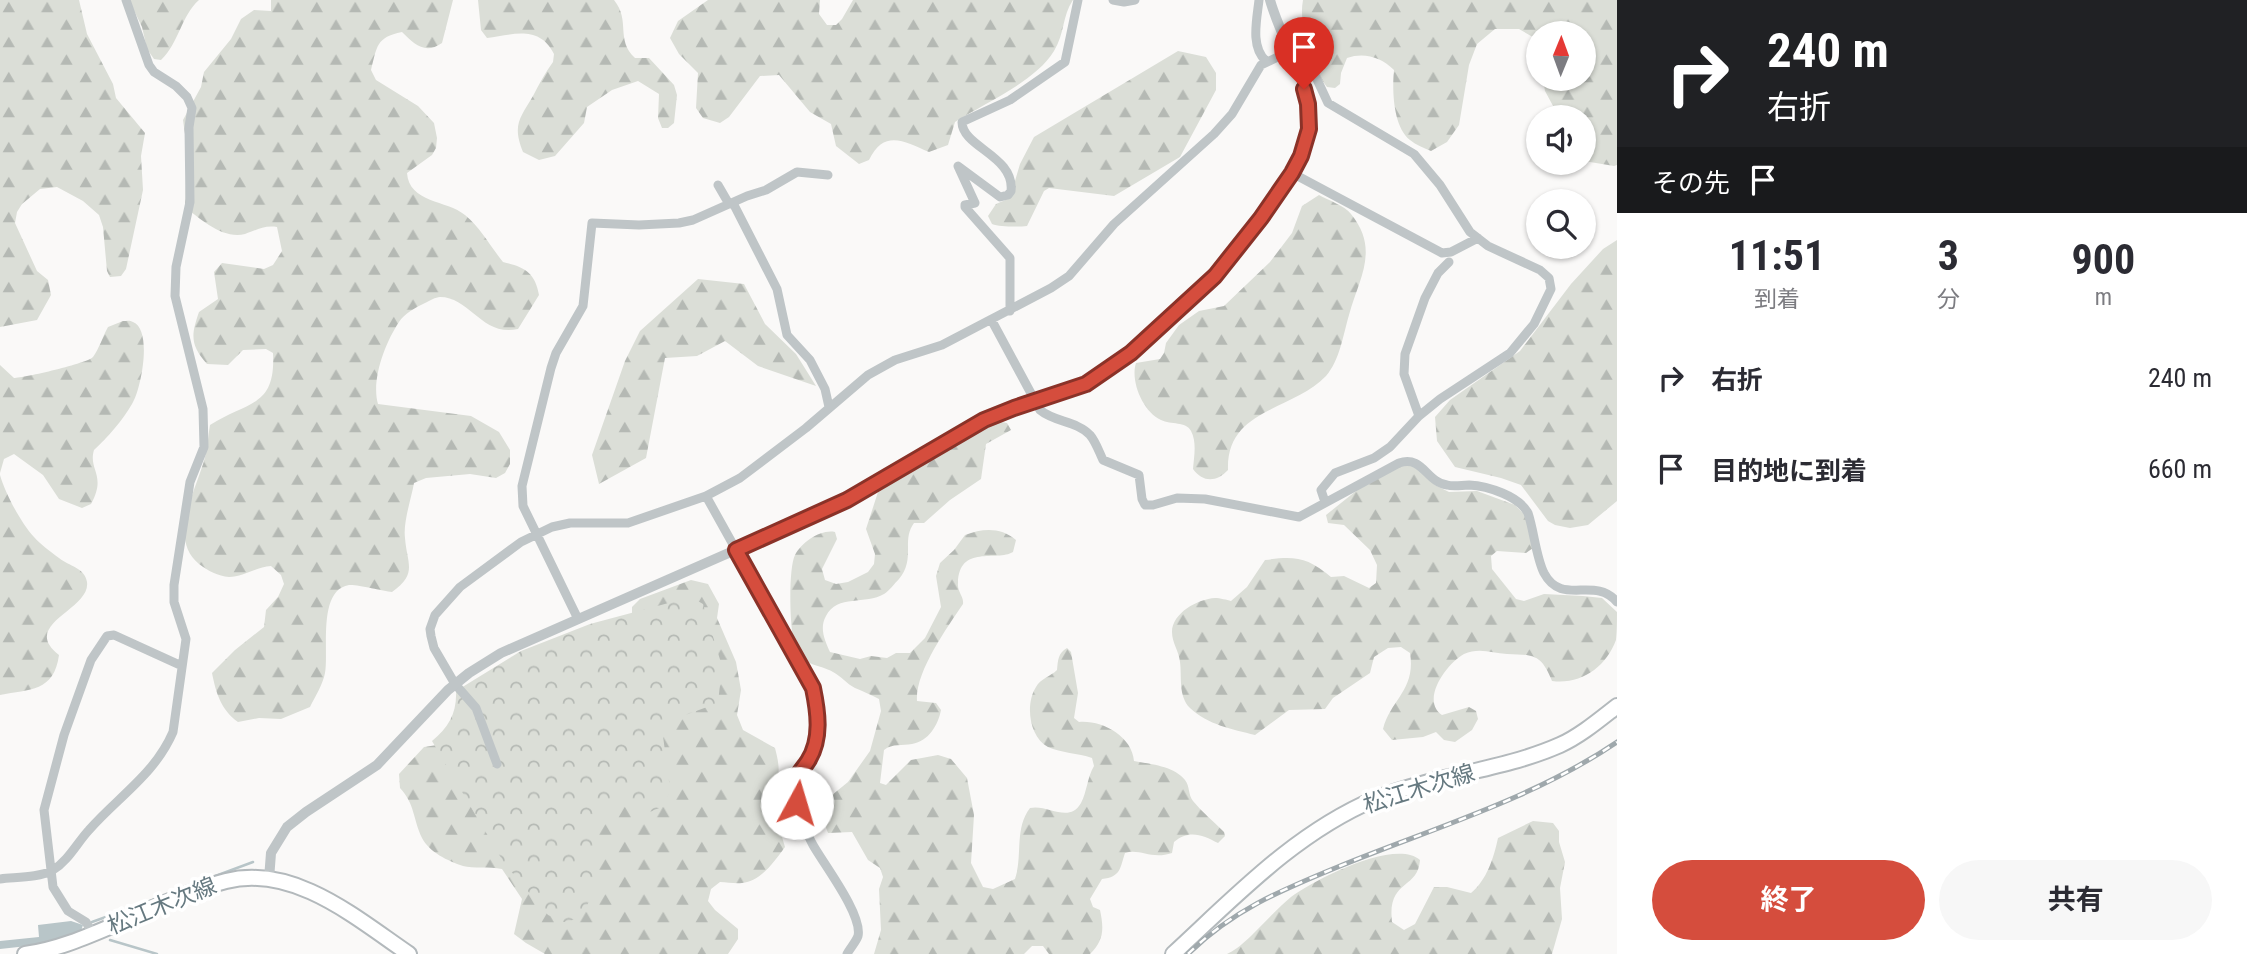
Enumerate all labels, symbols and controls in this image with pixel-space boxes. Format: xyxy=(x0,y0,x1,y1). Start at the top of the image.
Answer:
pin xyxy=(1274,17,1334,89)
north arrow xyxy=(1526,21,1596,91)
map controls xyxy=(1526,21,1596,259)
text: 240 m xyxy=(1767,22,1889,79)
icon: arrive xyxy=(1285,28,1323,66)
icon: right xyxy=(1652,28,1743,119)
text: 右折 xyxy=(1767,88,1831,126)
button: sound xyxy=(1526,105,1596,175)
icon: arrive xyxy=(1744,161,1782,199)
text: その先 xyxy=(1652,168,1730,198)
button: search xyxy=(1526,189,1596,259)
text: 11:51 xyxy=(1729,231,1825,280)
text: 3 xyxy=(1938,231,1959,280)
text: 900 xyxy=(2072,235,2135,284)
text: m xyxy=(2095,284,2112,311)
text: 到着 xyxy=(1754,286,1800,313)
text: 分 xyxy=(1937,286,1960,313)
icon: right xyxy=(1652,359,1690,397)
text: 240 m xyxy=(2148,363,2212,393)
text: 右折 xyxy=(1711,365,1763,395)
icon: arrive xyxy=(1652,450,1690,488)
text: 660 m xyxy=(2148,454,2212,484)
text: 目的地に到着 xyxy=(1711,456,1867,486)
street label: 松江木次線 xyxy=(1360,759,1478,819)
position arrow xyxy=(760,766,834,840)
button: 終了 xyxy=(1652,860,1925,940)
button: 共有 xyxy=(1939,860,2212,940)
street label: 松江木次線 xyxy=(104,872,220,940)

